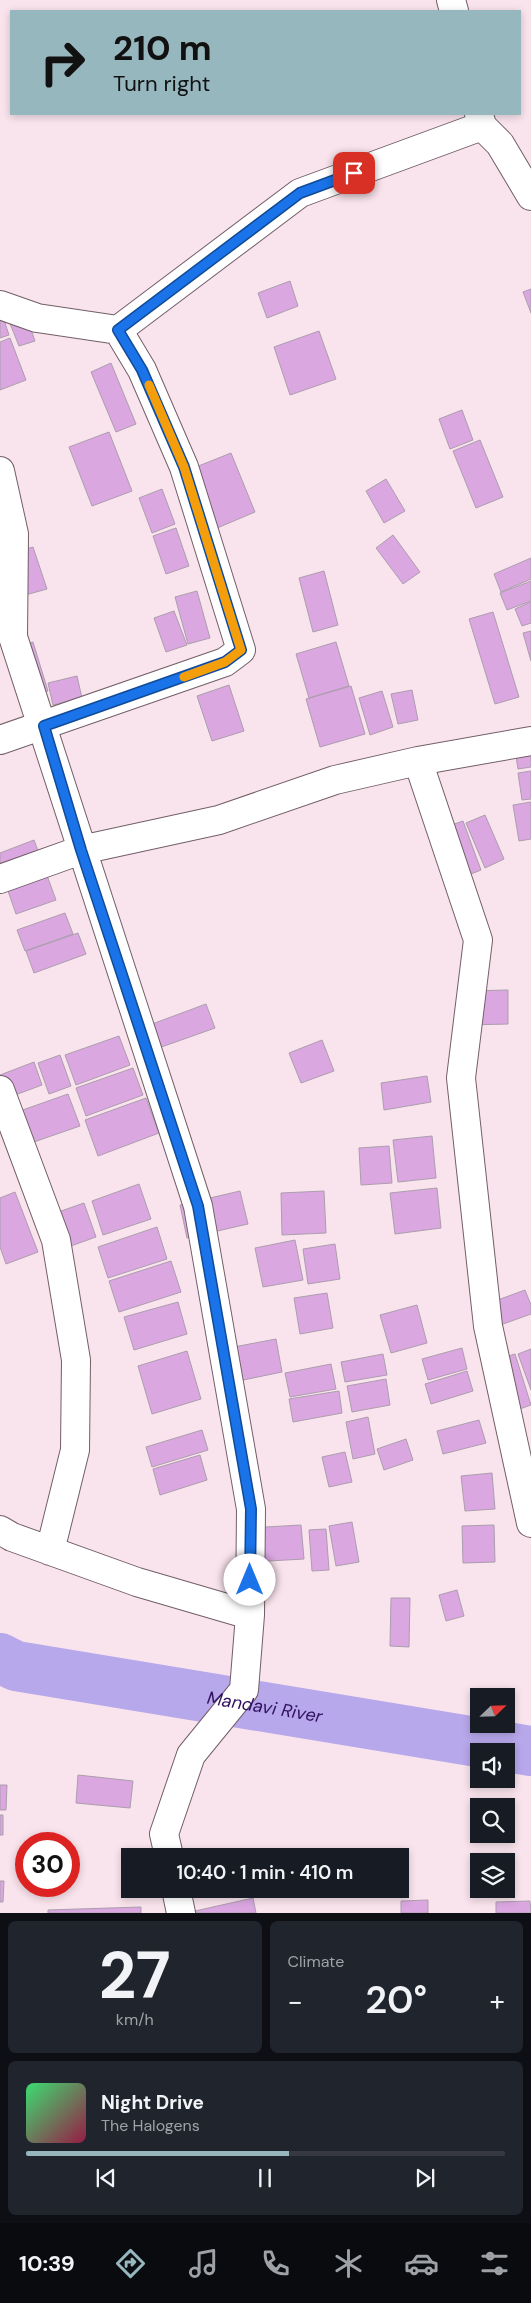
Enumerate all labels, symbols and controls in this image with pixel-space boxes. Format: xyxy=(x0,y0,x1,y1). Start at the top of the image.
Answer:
text: 210 m xyxy=(113,25,212,71)
icon: right xyxy=(30,30,95,95)
text: Turn right xyxy=(113,69,210,98)
pin xyxy=(333,152,375,194)
icon: arrive xyxy=(340,159,368,187)
position arrow xyxy=(223,1553,275,1605)
water label: Mandavi River xyxy=(205,1686,326,1729)
north arrow xyxy=(470,1688,515,1732)
map controls xyxy=(470,1688,515,1898)
button: sound xyxy=(470,1743,515,1788)
button: search xyxy=(470,1798,515,1843)
speed limit sign: 30 xyxy=(15,1832,80,1897)
button: layers xyxy=(470,1853,515,1898)
text: 10:40 · 1 min · 410 m xyxy=(177,1860,353,1885)
text: 27 xyxy=(99,1934,171,2018)
text: Climate xyxy=(288,1951,344,1972)
text: 20° xyxy=(365,1975,427,2025)
text: − xyxy=(288,1983,303,2020)
text: + xyxy=(490,1983,505,2020)
text: km/h xyxy=(116,2009,154,2030)
text: Night Drive xyxy=(101,2090,204,2115)
text: The Halogens xyxy=(101,2115,200,2136)
icon: previous xyxy=(92,2164,120,2192)
icon: pause xyxy=(251,2164,279,2192)
icon: next xyxy=(411,2164,439,2192)
icon: directions xyxy=(113,2246,148,2281)
icon: music xyxy=(186,2246,221,2281)
icon: phone xyxy=(258,2246,293,2281)
icon: climate xyxy=(331,2246,366,2281)
icon: car xyxy=(404,2246,439,2281)
icon: filters xyxy=(477,2246,512,2281)
text: 10:39 xyxy=(19,2249,75,2278)

